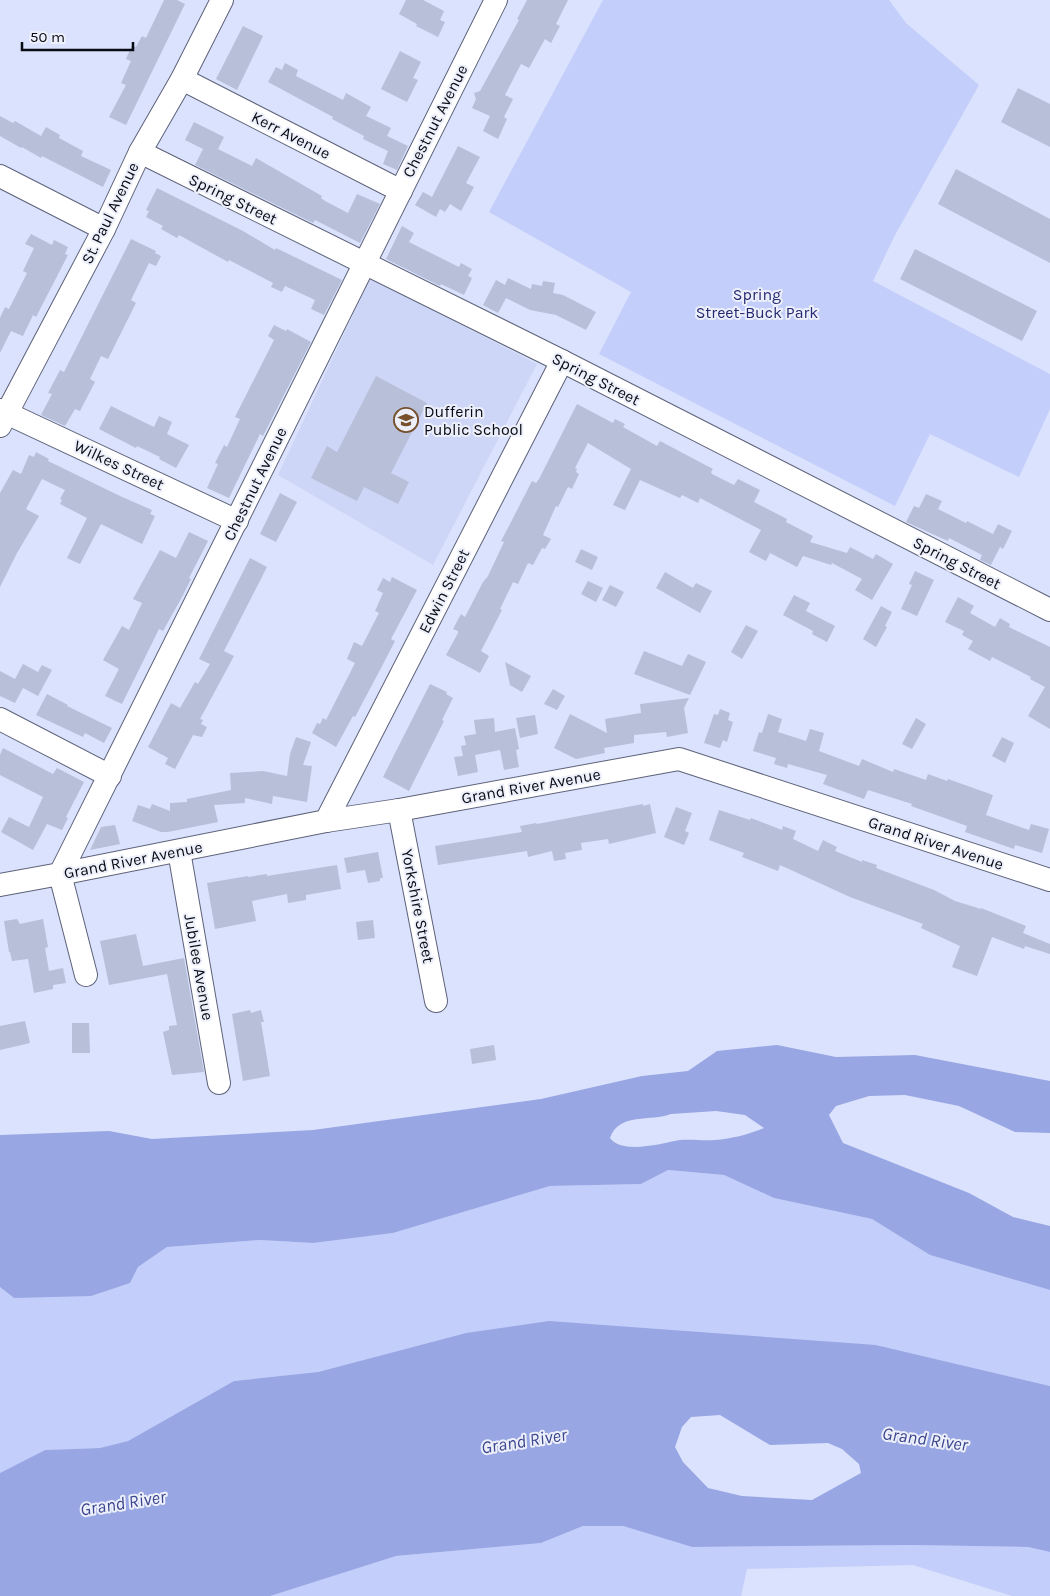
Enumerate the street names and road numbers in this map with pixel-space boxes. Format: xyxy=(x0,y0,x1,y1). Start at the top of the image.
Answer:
street label: Chestnut Avenue xyxy=(398,61,472,181)
street label: Kerr Avenue xyxy=(248,107,334,163)
street label: St. Paul Avenue xyxy=(77,159,143,267)
street label: Spring Street xyxy=(186,169,280,229)
street label: Spring Street xyxy=(549,349,643,409)
street label: Chestnut Avenue xyxy=(219,424,291,544)
street label: Wilkes Street xyxy=(71,436,167,494)
street label: Spring Street xyxy=(910,533,1004,593)
street label: Edwin Street xyxy=(415,546,473,636)
street label: Grand River Avenue xyxy=(460,764,602,808)
street label: Grand River Avenue xyxy=(866,812,1006,874)
street label: Grand River Avenue xyxy=(62,837,204,883)
street label: Yorkshire Street xyxy=(398,847,438,965)
street label: Jubilee Avenue xyxy=(180,912,218,1022)

